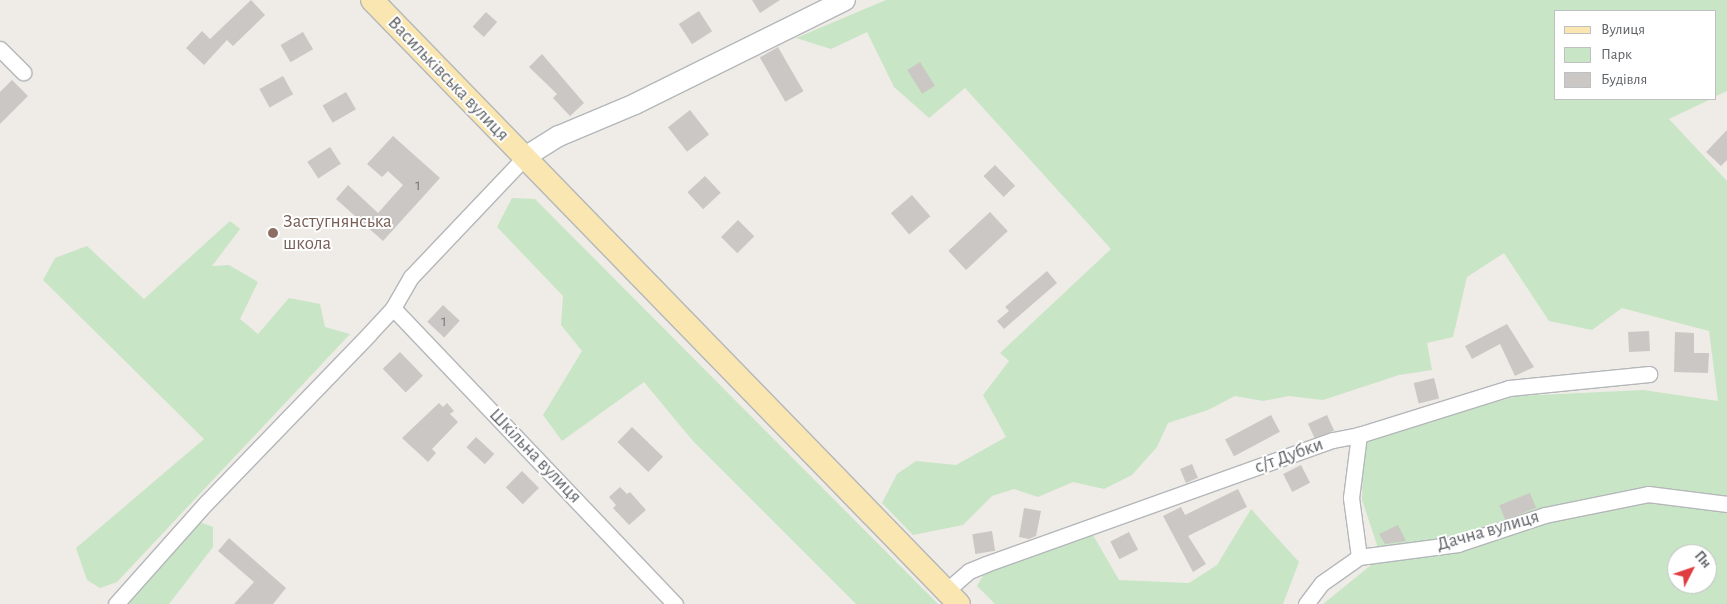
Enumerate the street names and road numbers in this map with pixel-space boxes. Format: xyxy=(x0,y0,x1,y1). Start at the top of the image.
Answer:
street label: Васильківська вулиця xyxy=(382,12,514,146)
street label: Шкільна вулиця xyxy=(484,404,586,508)
street label: с/т Дубки xyxy=(1252,433,1326,479)
street label: Дачна вулиця xyxy=(1434,505,1542,557)

